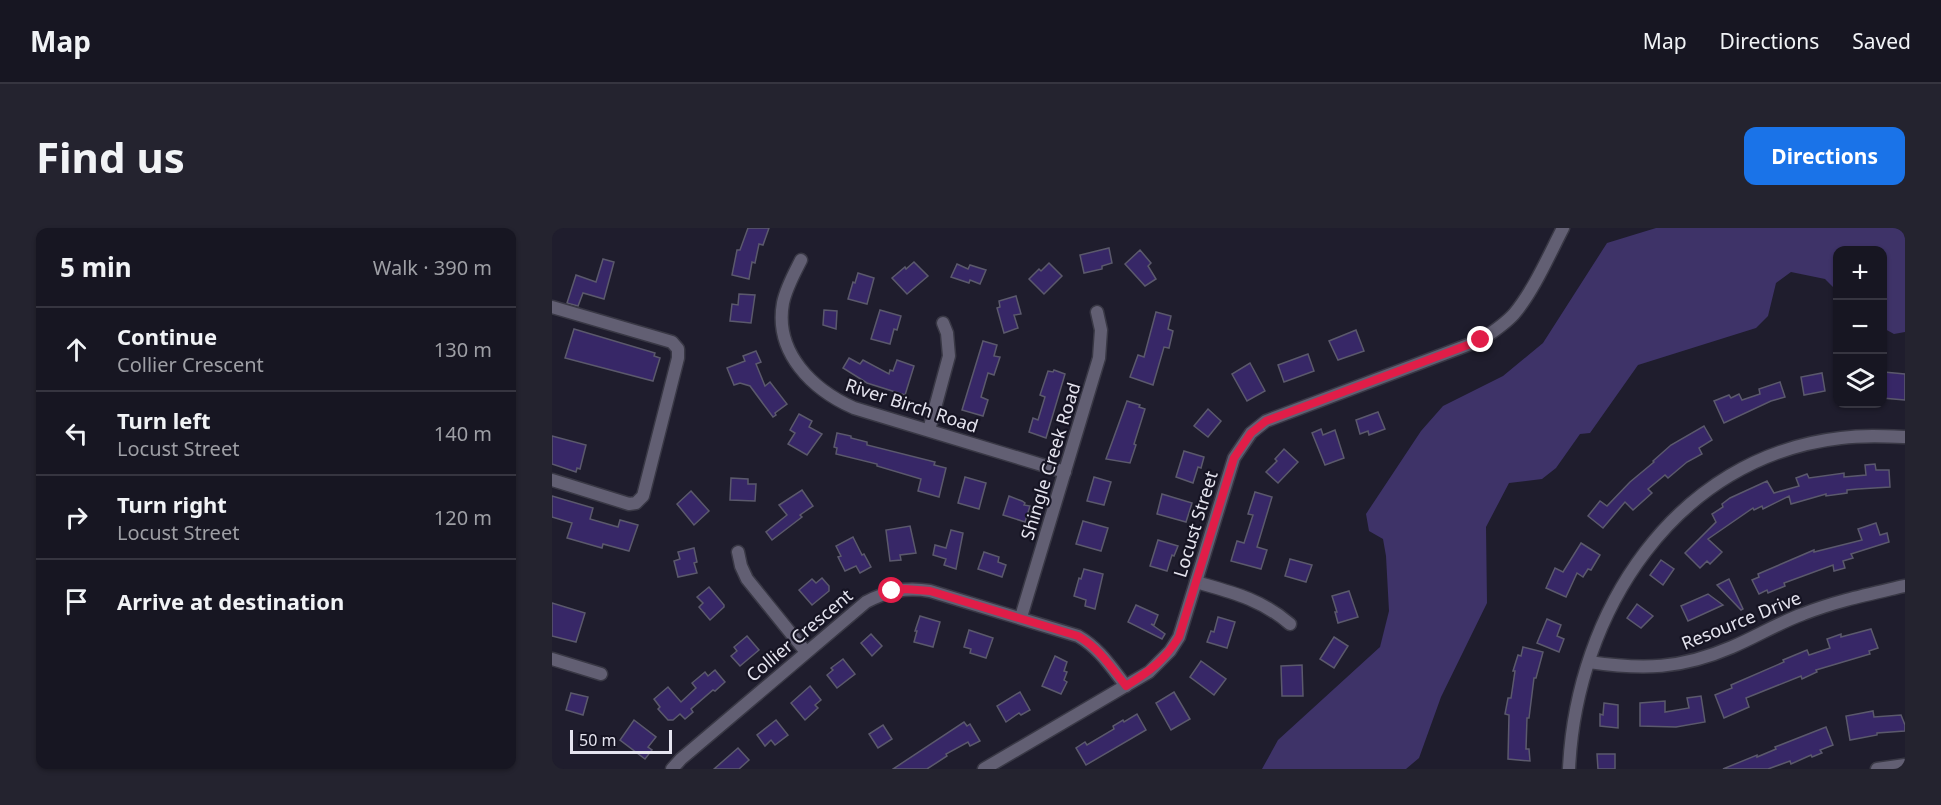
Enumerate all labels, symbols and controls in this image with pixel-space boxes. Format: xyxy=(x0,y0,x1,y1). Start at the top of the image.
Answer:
text: Map xyxy=(30,22,91,60)
text: Map xyxy=(1643,27,1687,55)
text: Directions xyxy=(1720,27,1819,55)
text: Saved xyxy=(1852,27,1911,55)
button: Directions xyxy=(1744,127,1905,185)
text: Find us xyxy=(36,128,185,185)
map controls xyxy=(1833,246,1887,408)
button: + xyxy=(1833,246,1887,300)
text: 5 min xyxy=(60,249,132,285)
text: Walk · 390 m xyxy=(373,254,492,281)
button: − xyxy=(1833,300,1887,354)
text: Continue xyxy=(117,321,217,351)
route end xyxy=(1467,326,1493,352)
icon: ahead xyxy=(60,333,93,366)
text: 130 m xyxy=(434,336,492,363)
text: Collier Crescent xyxy=(117,351,264,378)
button: layers xyxy=(1833,354,1887,408)
street label: River Birch Road xyxy=(842,372,982,438)
street label: Shingle Creek Road xyxy=(1015,379,1085,543)
text: Turn left xyxy=(117,405,211,435)
icon: left xyxy=(60,417,93,450)
text: 140 m xyxy=(434,420,492,447)
text: Locust Street xyxy=(117,435,239,462)
street label: Locust Street xyxy=(1167,467,1223,580)
text: Turn right xyxy=(117,489,227,519)
icon: right xyxy=(60,501,93,534)
text: 120 m xyxy=(434,504,492,531)
text: Locust Street xyxy=(117,519,239,546)
route start xyxy=(878,577,904,603)
street label: Collier Crescent xyxy=(741,583,858,687)
icon: arrive xyxy=(60,585,93,618)
street label: Resource Drive xyxy=(1678,585,1804,655)
text: Arrive at destination xyxy=(117,586,344,616)
scale bar xyxy=(570,727,672,754)
text: 50 m xyxy=(579,729,616,751)

